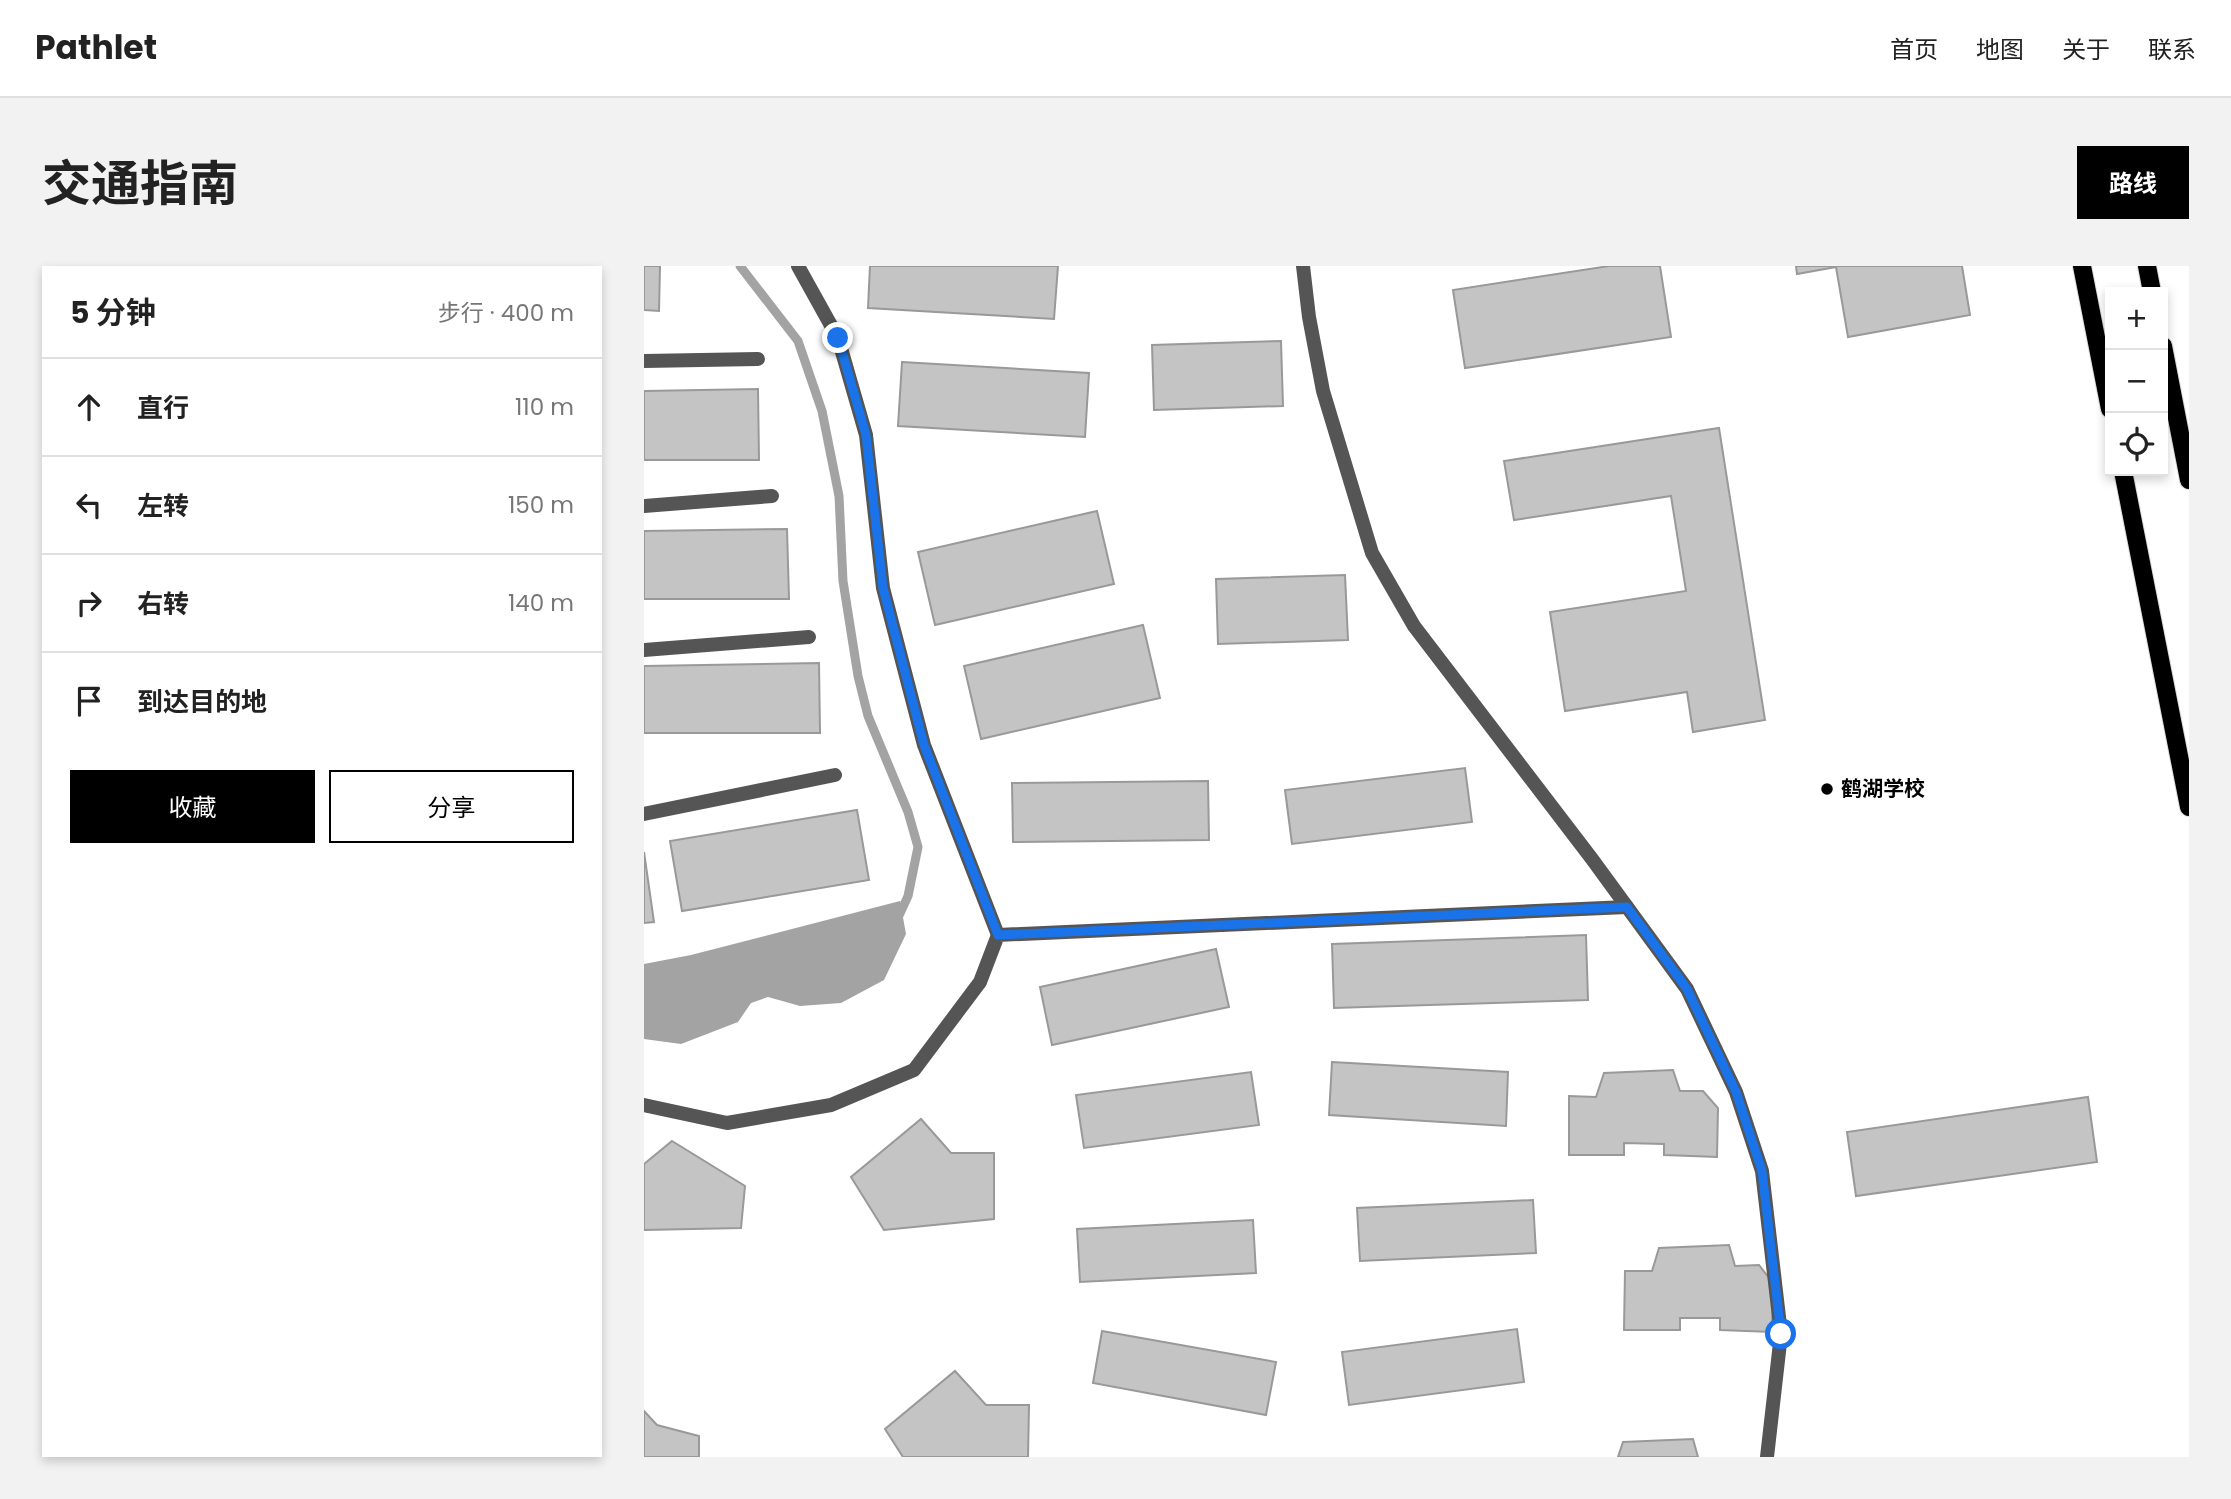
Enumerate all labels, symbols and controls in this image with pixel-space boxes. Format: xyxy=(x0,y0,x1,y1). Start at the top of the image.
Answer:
text: Pathlet xyxy=(35,24,157,71)
text: 首页 xyxy=(1890,33,1938,66)
text: 地图 xyxy=(1976,33,2024,66)
text: 关于 xyxy=(2062,33,2110,66)
text: 联系 xyxy=(2148,33,2196,66)
button: 路线 xyxy=(2077,146,2189,219)
text: 交通指南 xyxy=(42,150,238,218)
map controls xyxy=(2105,287,2168,476)
button: + xyxy=(2105,287,2168,350)
text: 5 分钟 xyxy=(70,291,156,334)
text: 步行 · 400 m xyxy=(438,297,574,329)
route end xyxy=(822,322,853,353)
button: − xyxy=(2105,350,2168,413)
icon: ahead xyxy=(70,388,108,426)
text: 直行 xyxy=(137,390,189,426)
text: 110 m xyxy=(515,391,574,423)
button: locate xyxy=(2105,413,2168,476)
icon: left xyxy=(70,486,108,524)
text: 左转 xyxy=(137,488,189,524)
text: 150 m xyxy=(508,489,574,521)
icon: right xyxy=(70,584,108,622)
text: 右转 xyxy=(137,586,189,622)
text: 140 m xyxy=(508,587,574,619)
icon: arrive xyxy=(70,682,108,720)
text: 到达目的地 xyxy=(137,684,267,720)
button: 收藏 xyxy=(70,770,315,843)
button: 分享 xyxy=(329,770,574,843)
place label: 鹤湖学校 xyxy=(1841,774,1925,803)
marker: 鹤湖学校 xyxy=(1819,781,1835,797)
route start xyxy=(1765,1318,1796,1349)

